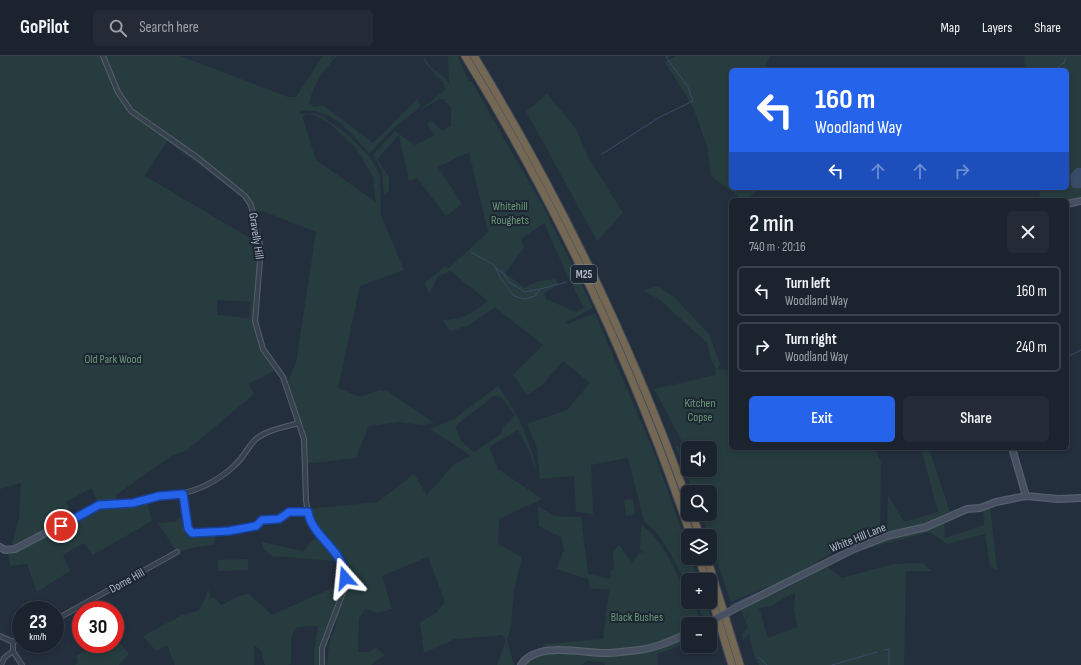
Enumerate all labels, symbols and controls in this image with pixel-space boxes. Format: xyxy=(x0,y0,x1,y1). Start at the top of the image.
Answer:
search box xyxy=(93,10,373,46)
text: GoPilot xyxy=(20,16,69,39)
icon: search xyxy=(107,17,129,39)
text: Search here xyxy=(139,18,199,37)
text: Map xyxy=(940,19,960,36)
text: Layers xyxy=(982,19,1012,36)
text: Share xyxy=(1034,19,1061,36)
text: 160 m xyxy=(815,83,875,116)
icon: left xyxy=(749,84,801,136)
text: Woodland Way xyxy=(815,117,902,138)
icon: left xyxy=(825,160,847,182)
icon: ahead xyxy=(867,160,889,182)
icon: ahead xyxy=(909,160,931,182)
icon: right xyxy=(951,160,973,182)
park label: Whitehill Roughets xyxy=(491,199,529,228)
text: 2 min xyxy=(749,209,794,238)
button: close xyxy=(1007,211,1049,253)
street label: Gravelly Hill xyxy=(245,212,267,260)
text: 740 m · 20:16 xyxy=(749,239,806,255)
road number: M25 xyxy=(571,265,597,283)
text: Turn left xyxy=(785,274,830,293)
icon: left xyxy=(751,280,773,302)
text: 160 m xyxy=(1016,282,1047,301)
text: Woodland Way xyxy=(785,293,848,309)
text: Turn right xyxy=(785,330,837,349)
icon: right xyxy=(751,336,773,358)
text: 240 m xyxy=(1016,338,1047,357)
text: Woodland Way xyxy=(785,349,848,365)
park label: Old Park Wood xyxy=(84,352,142,367)
park label: Kitchen Copse xyxy=(684,396,716,425)
button: Exit xyxy=(749,396,895,442)
button: Share xyxy=(903,396,1049,442)
map controls xyxy=(681,441,717,653)
button: sound xyxy=(681,441,717,477)
button: search xyxy=(681,485,717,521)
pin xyxy=(44,509,78,543)
icon: arrive xyxy=(50,515,72,537)
street label: White Hill Lane xyxy=(828,520,888,556)
button: layers xyxy=(681,529,717,565)
position arrow xyxy=(324,557,366,599)
street label: Dome Hill xyxy=(107,565,147,597)
button: + xyxy=(681,573,717,609)
speed limit sign: 30 xyxy=(72,601,124,653)
text: 23 xyxy=(29,610,47,634)
park label: Black Bushes xyxy=(611,610,663,625)
button: − xyxy=(681,617,717,653)
text: km/h xyxy=(29,631,47,643)

